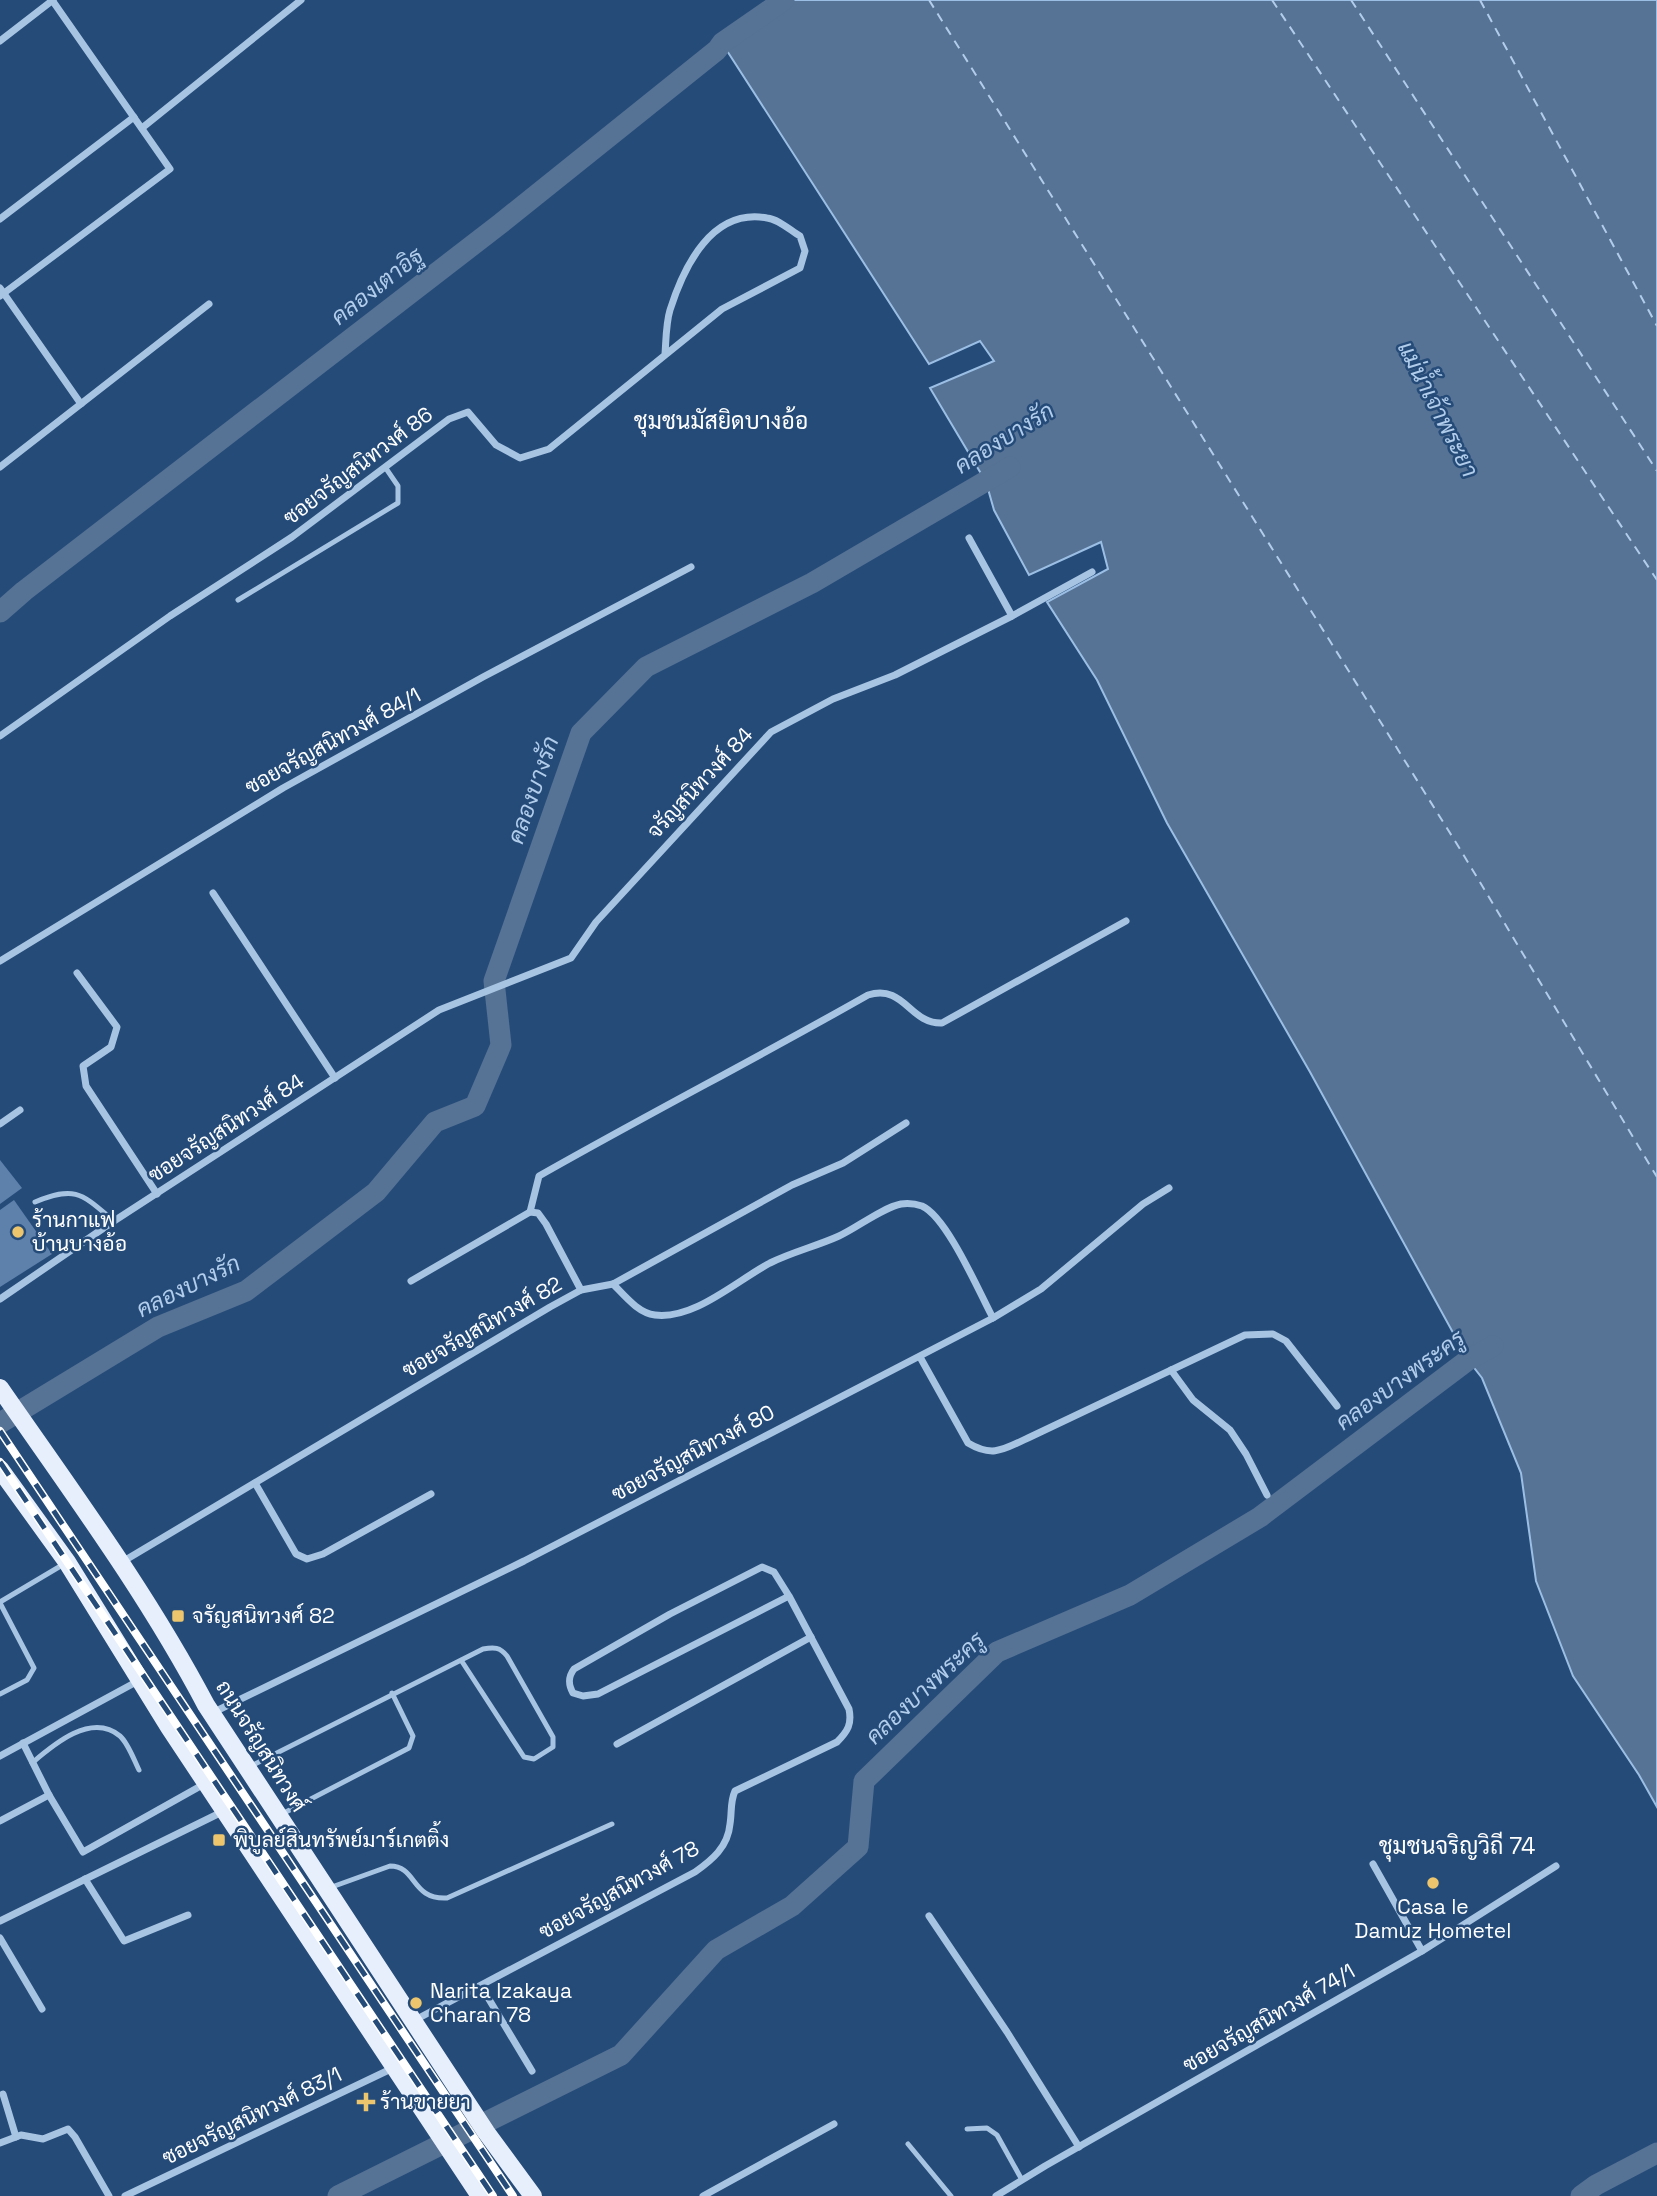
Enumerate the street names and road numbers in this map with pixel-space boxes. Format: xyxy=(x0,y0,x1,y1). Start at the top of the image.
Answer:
street label: ซอยจรัญสนิทวงศ์ 86 xyxy=(278,401,438,531)
street label: ซอยจรัญสนิทวงศ์ 84/1 xyxy=(240,681,425,800)
street label: จรัญสนิทวงศ์ 84 xyxy=(641,721,758,844)
street label: ซอยจรัญสนิทวงศ์ 84 xyxy=(143,1067,309,1188)
street label: ซอยจรัญสนิทวงศ์ 82 xyxy=(397,1270,566,1383)
street label: ซอยจรัญสนิทวงศ์ 80 xyxy=(607,1398,779,1507)
street label: ถนนจรัญสนิทวงศ์ xyxy=(210,1675,313,1817)
street label: ซอยจรัญสนิทวงศ์ 78 xyxy=(534,1834,704,1945)
street label: ซอยจรัญสนิทวงศ์ 74/1 xyxy=(1178,1957,1360,2078)
street label: ซอยจรัญสนิทวงศ์ 83/1 xyxy=(158,2060,346,2171)

